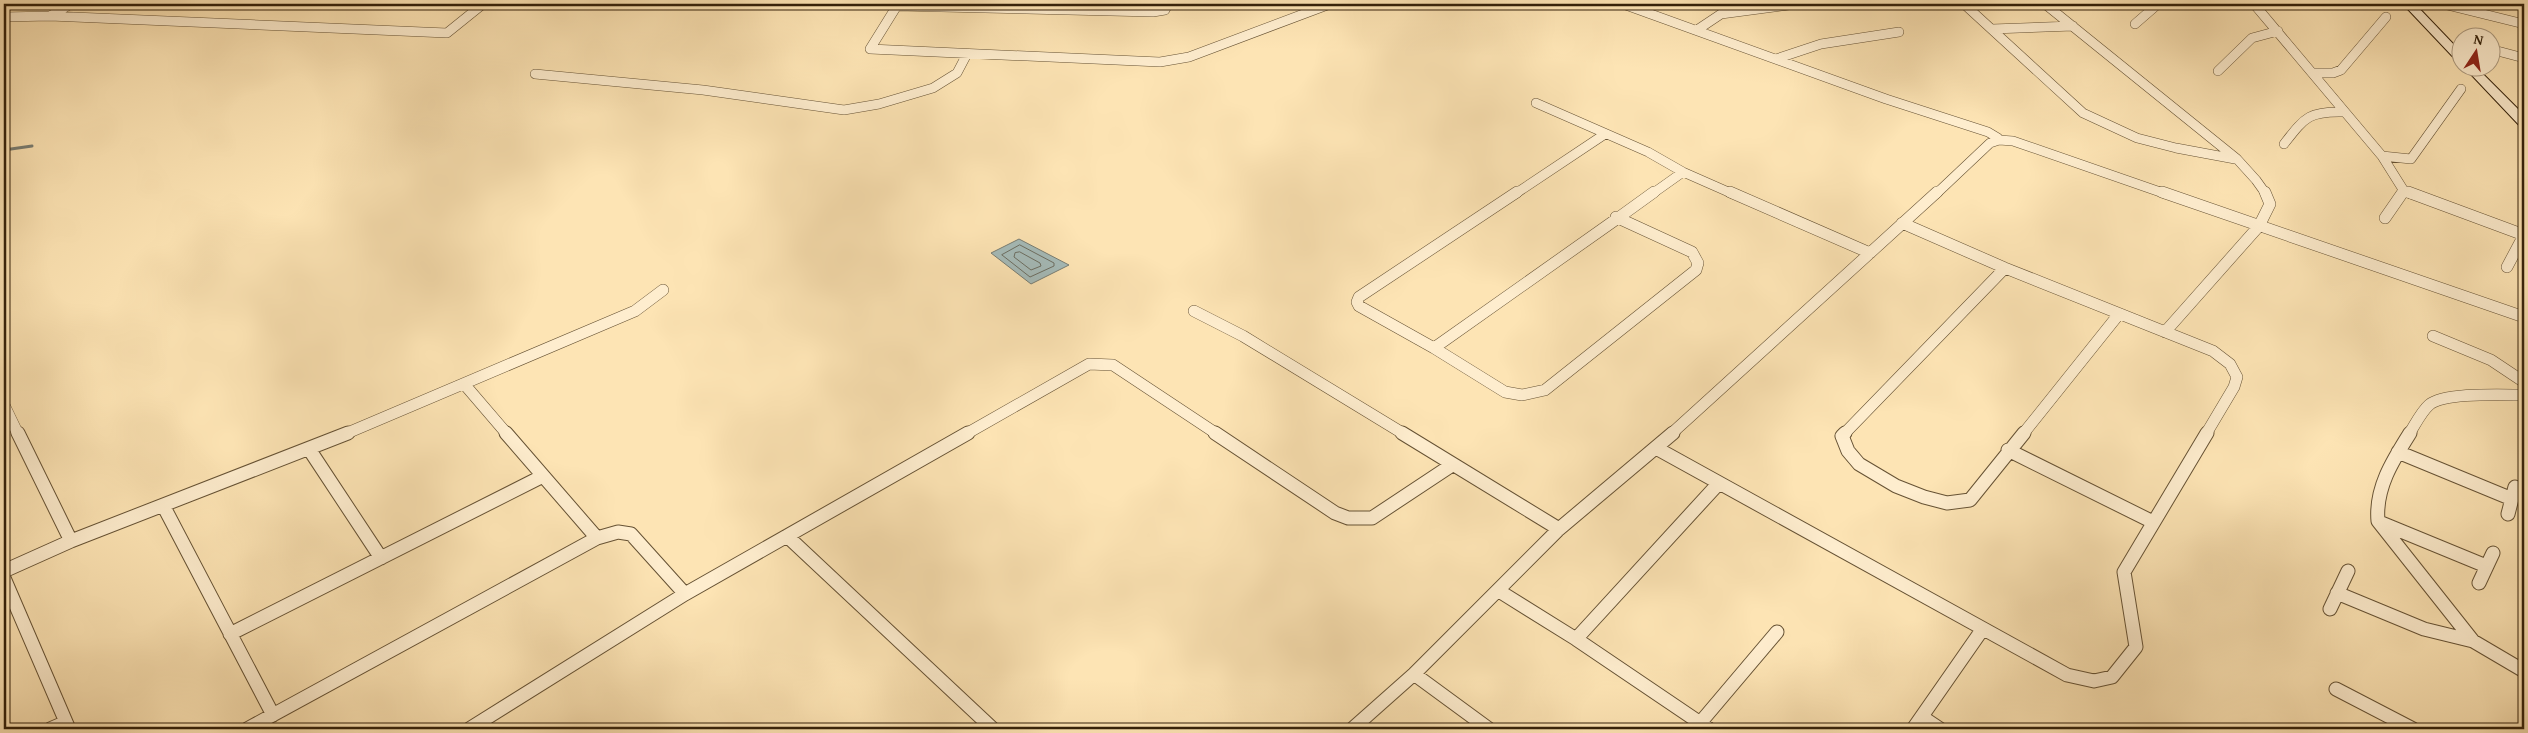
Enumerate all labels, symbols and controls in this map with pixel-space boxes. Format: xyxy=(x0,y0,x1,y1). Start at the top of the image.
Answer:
north arrow xyxy=(2450,28,2500,78)
text: N xyxy=(2472,29,2486,50)

